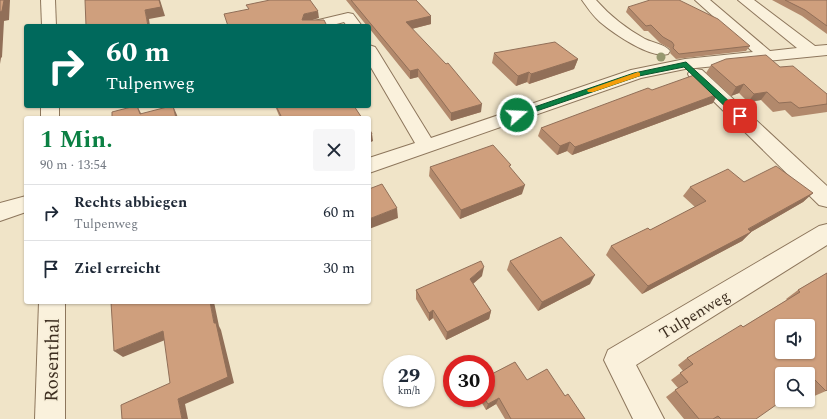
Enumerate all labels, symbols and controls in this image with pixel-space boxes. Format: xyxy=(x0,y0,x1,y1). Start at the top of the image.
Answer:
text: 60 m xyxy=(106,31,170,74)
icon: right xyxy=(40,40,92,92)
text: Tulpenweg xyxy=(106,70,195,97)
position arrow xyxy=(496,94,538,136)
pin xyxy=(723,99,757,133)
icon: arrive xyxy=(729,105,751,127)
text: 1 Min. xyxy=(40,122,113,158)
button: close xyxy=(313,129,355,171)
text: 90 m · 13:54 xyxy=(40,155,106,175)
text: Rechts abbiegen xyxy=(74,191,187,214)
text: 60 m xyxy=(323,201,355,224)
icon: right xyxy=(40,202,62,224)
text: Tulpenweg xyxy=(74,214,138,234)
text: Ziel erreicht xyxy=(74,257,160,280)
text: 30 m xyxy=(323,257,355,280)
icon: arrive xyxy=(40,258,62,280)
street label: Tulpenweg xyxy=(655,284,735,345)
street label: Rosenthal xyxy=(37,318,68,402)
map controls xyxy=(775,319,815,407)
button: sound xyxy=(775,319,815,359)
speed limit sign: 30 xyxy=(443,355,495,407)
text: 29 xyxy=(398,361,420,391)
button: search xyxy=(775,367,815,407)
text: km/h xyxy=(398,383,420,399)

